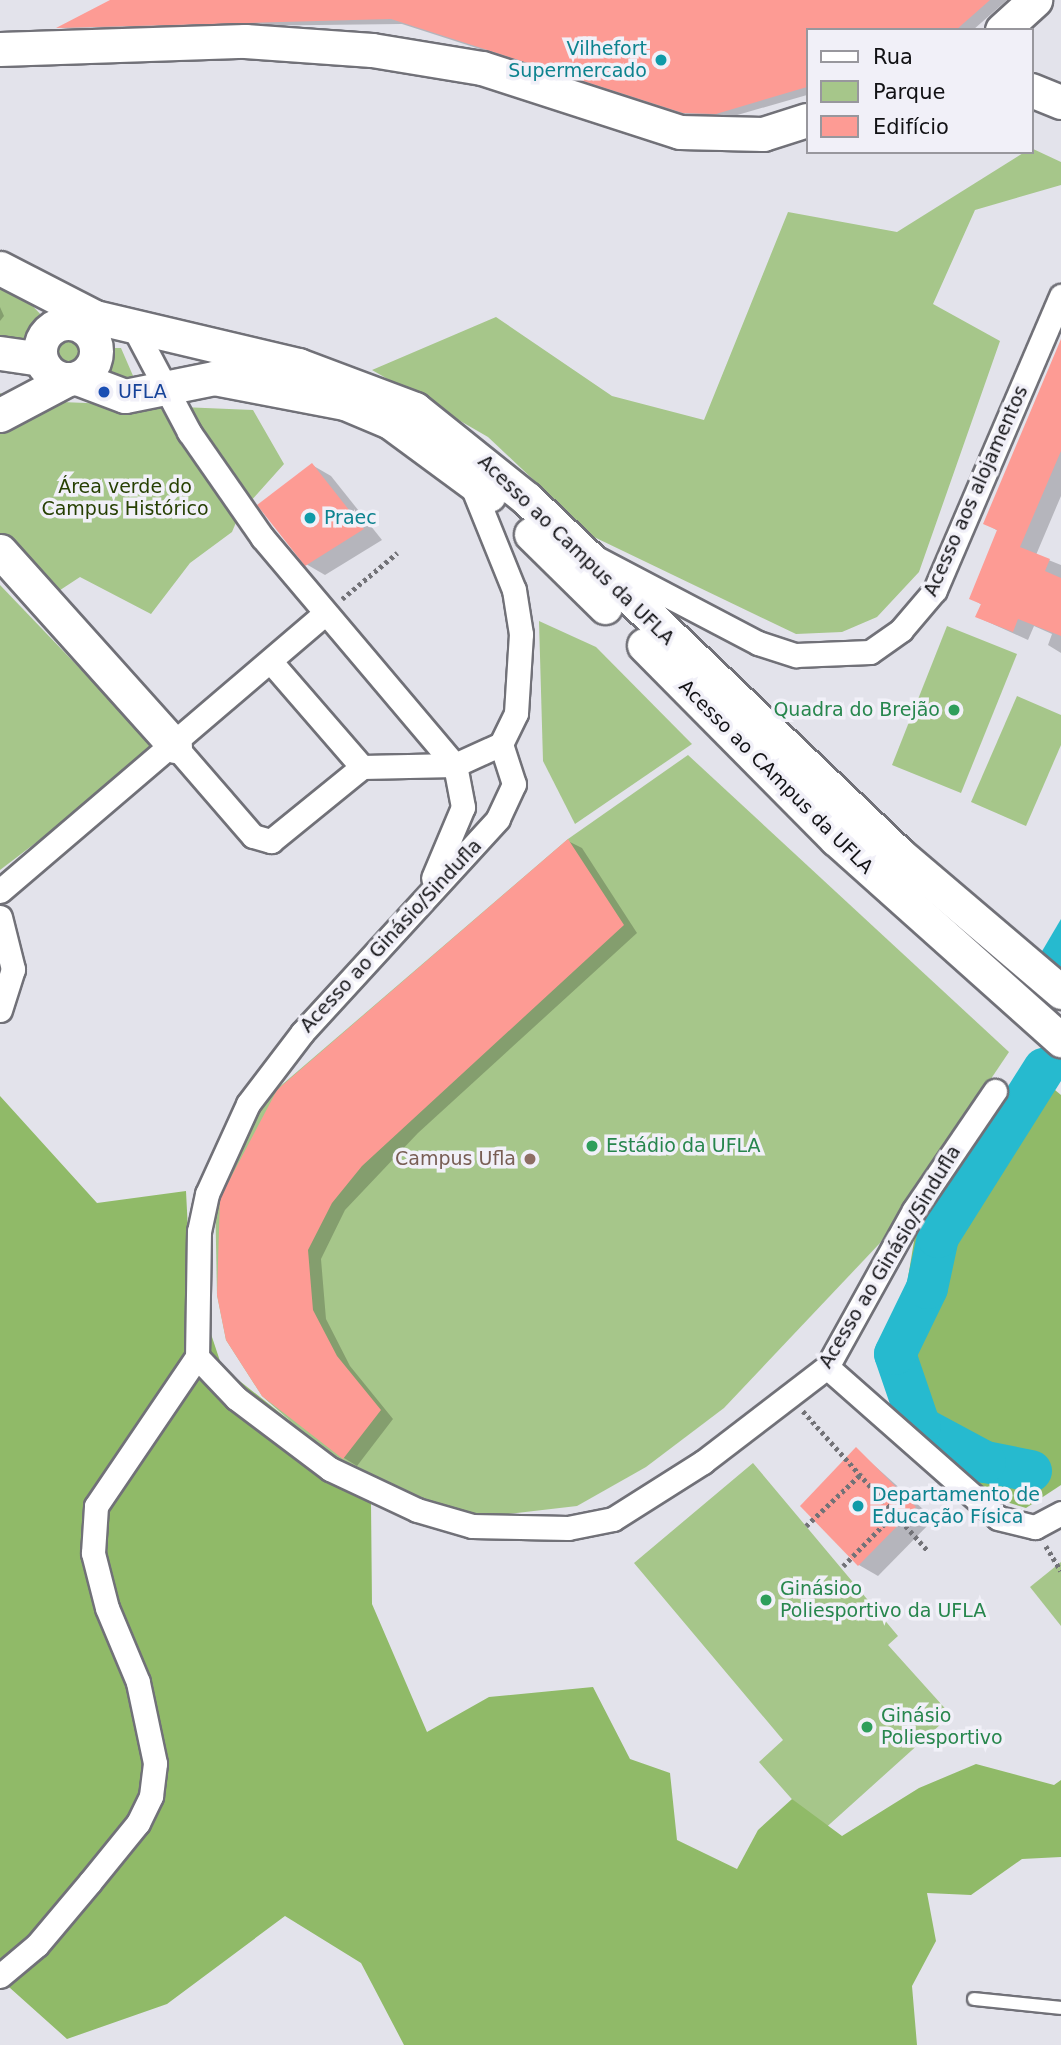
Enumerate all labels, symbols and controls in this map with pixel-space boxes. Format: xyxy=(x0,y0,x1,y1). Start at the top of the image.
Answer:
legend xyxy=(806,28,1033,154)
place label: Vilhefort Supermercado xyxy=(508,38,647,82)
text: Rua xyxy=(873,45,913,69)
marker: Vilhefort Supermercado xyxy=(653,52,669,68)
text: Parque xyxy=(873,80,945,104)
text: Edifício xyxy=(873,115,949,139)
place label: UFLA xyxy=(118,381,167,403)
street label: Acesso aos alojamentos xyxy=(919,382,1033,600)
marker: UFLA xyxy=(96,384,112,400)
street label: Acesso ao Campus da UFLA xyxy=(473,450,679,650)
park label: Área verde do Campus Histórico xyxy=(41,476,209,520)
place label: Praec xyxy=(324,507,377,529)
marker: Praec xyxy=(302,510,318,526)
street label: Acesso ao CAmpus da UFLA xyxy=(674,675,878,879)
place label: Quadra do Brejão xyxy=(773,699,940,721)
marker: Quadra do Brejão xyxy=(946,702,962,718)
street label: Acesso ao Ginásio/Sindufla xyxy=(296,835,486,1037)
place label: Estádio da UFLA xyxy=(606,1135,761,1157)
marker: Estádio da UFLA xyxy=(584,1138,600,1154)
street label: Acesso ao Ginásio/Sindufla xyxy=(814,1142,966,1372)
place label: Campus Ufla xyxy=(395,1148,516,1170)
marker: Campus Ufla xyxy=(522,1151,538,1167)
place label: Departamento de Educação Física xyxy=(872,1484,1040,1528)
marker: Departamento de Educação Física xyxy=(850,1498,866,1514)
place label: Ginásioo Poliesportivo da UFLA xyxy=(780,1578,986,1622)
marker: Ginásioo Poliesportivo da UFLA xyxy=(758,1592,774,1608)
place label: Ginásio Poliesportivo xyxy=(881,1705,1003,1749)
marker: Ginásio Poliesportivo xyxy=(859,1719,875,1735)

